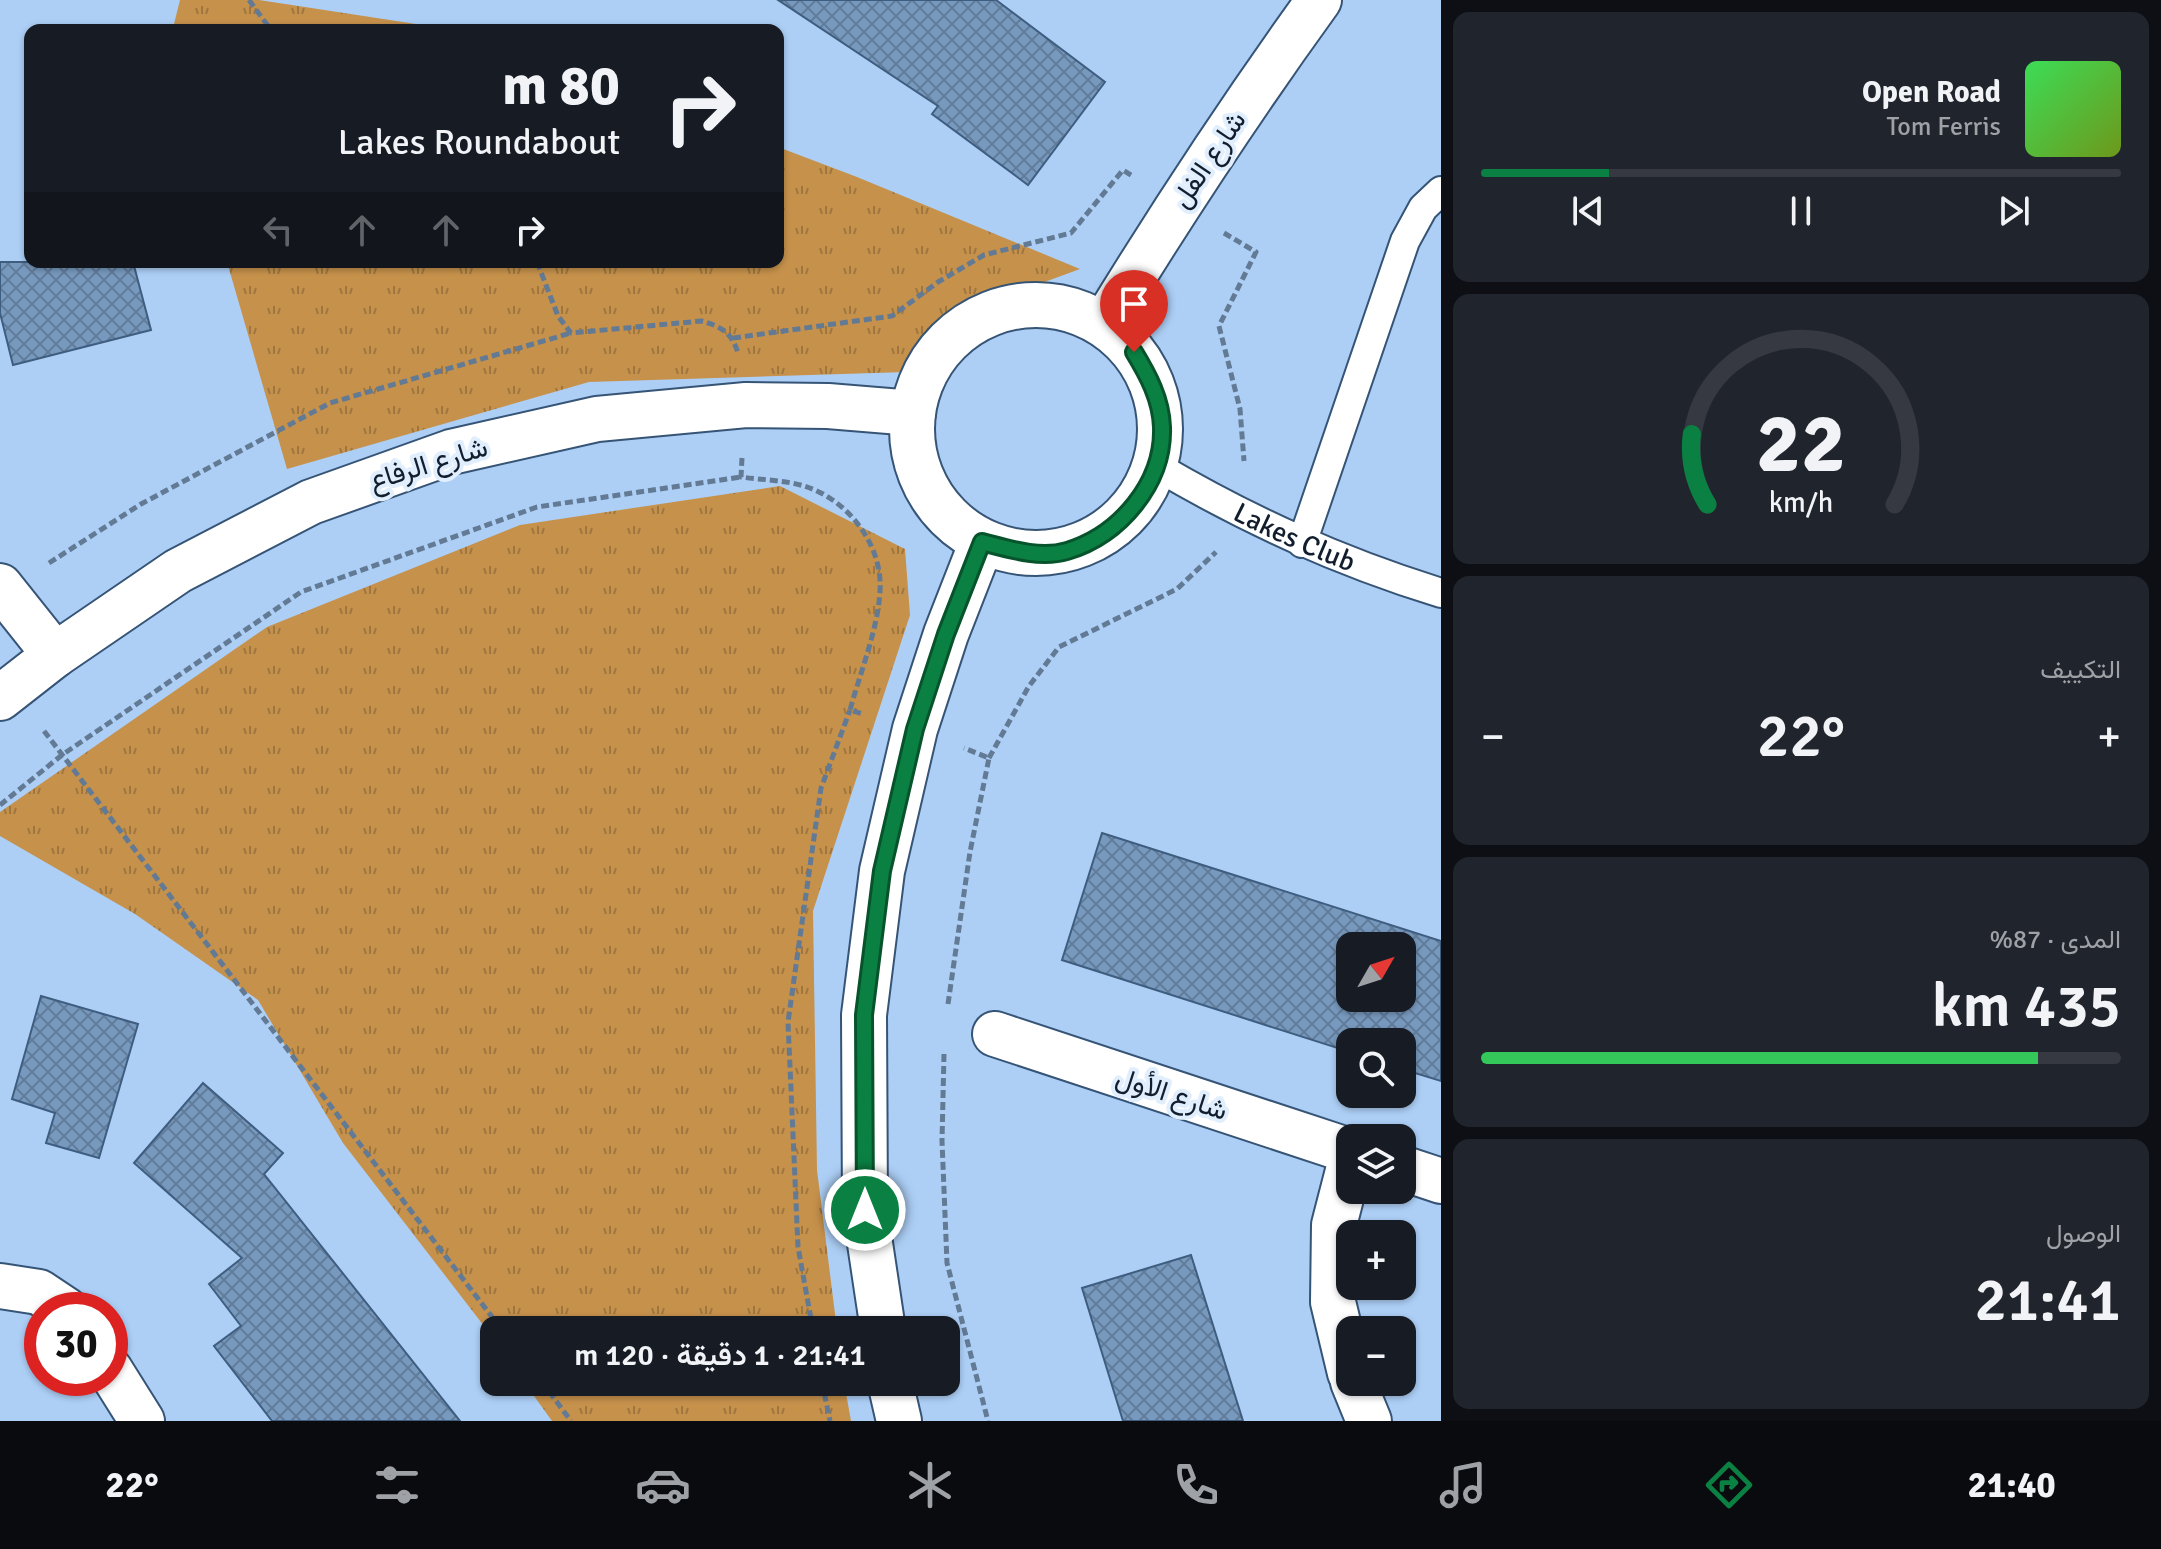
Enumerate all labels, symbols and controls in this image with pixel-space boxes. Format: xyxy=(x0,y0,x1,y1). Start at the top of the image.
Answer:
text: 80 m xyxy=(502,51,620,120)
icon: right xyxy=(648,56,752,160)
text: Open Road xyxy=(1862,74,2001,111)
street label: شارع الفل xyxy=(1164,105,1254,215)
text: Tom Ferris xyxy=(1887,111,2001,143)
text: Lakes Roundabout xyxy=(338,120,620,165)
icon: previous xyxy=(1566,189,1610,233)
icon: pause xyxy=(1779,189,1823,233)
icon: next xyxy=(1992,189,2036,233)
icon: left xyxy=(256,208,300,252)
icon: ahead xyxy=(340,208,384,252)
icon: ahead xyxy=(424,208,468,252)
icon: right xyxy=(508,208,552,252)
pin xyxy=(1100,270,1168,352)
icon: arrive xyxy=(1112,282,1156,326)
text: 22 xyxy=(1756,392,1846,494)
street label: شارع الرفاع xyxy=(365,430,492,499)
text: km/h xyxy=(1769,485,1833,520)
street label: Lakes Club xyxy=(1228,496,1360,579)
text: التكييف xyxy=(2040,654,2121,686)
text: 22° xyxy=(1757,700,1845,774)
text: − xyxy=(1481,710,1505,764)
text: + xyxy=(2097,710,2121,764)
text: المدى · 87% xyxy=(1989,924,2121,956)
north arrow xyxy=(1336,932,1416,1012)
map controls xyxy=(1336,932,1416,1396)
text: 435 km xyxy=(1932,970,2121,1044)
button: search xyxy=(1336,1028,1416,1108)
street label: شارع الأول xyxy=(1111,1060,1232,1129)
button: layers xyxy=(1336,1124,1416,1204)
position arrow xyxy=(823,1168,907,1252)
text: الوصول xyxy=(2046,1218,2121,1250)
button: + xyxy=(1336,1220,1416,1300)
text: 21:41 xyxy=(1974,1264,2121,1338)
speed limit sign: 30 xyxy=(24,1292,128,1396)
button: − xyxy=(1336,1316,1416,1396)
text: 21:41 · 1 دقيقة · 120 m xyxy=(574,1337,866,1374)
icon: filters xyxy=(369,1457,425,1513)
icon: car xyxy=(635,1457,691,1513)
icon: climate xyxy=(902,1457,958,1513)
icon: phone xyxy=(1168,1457,1224,1513)
icon: music xyxy=(1435,1457,1491,1513)
icon: directions xyxy=(1701,1457,1757,1513)
text: 22° xyxy=(105,1463,159,1508)
text: 21:40 xyxy=(1967,1463,2056,1508)

